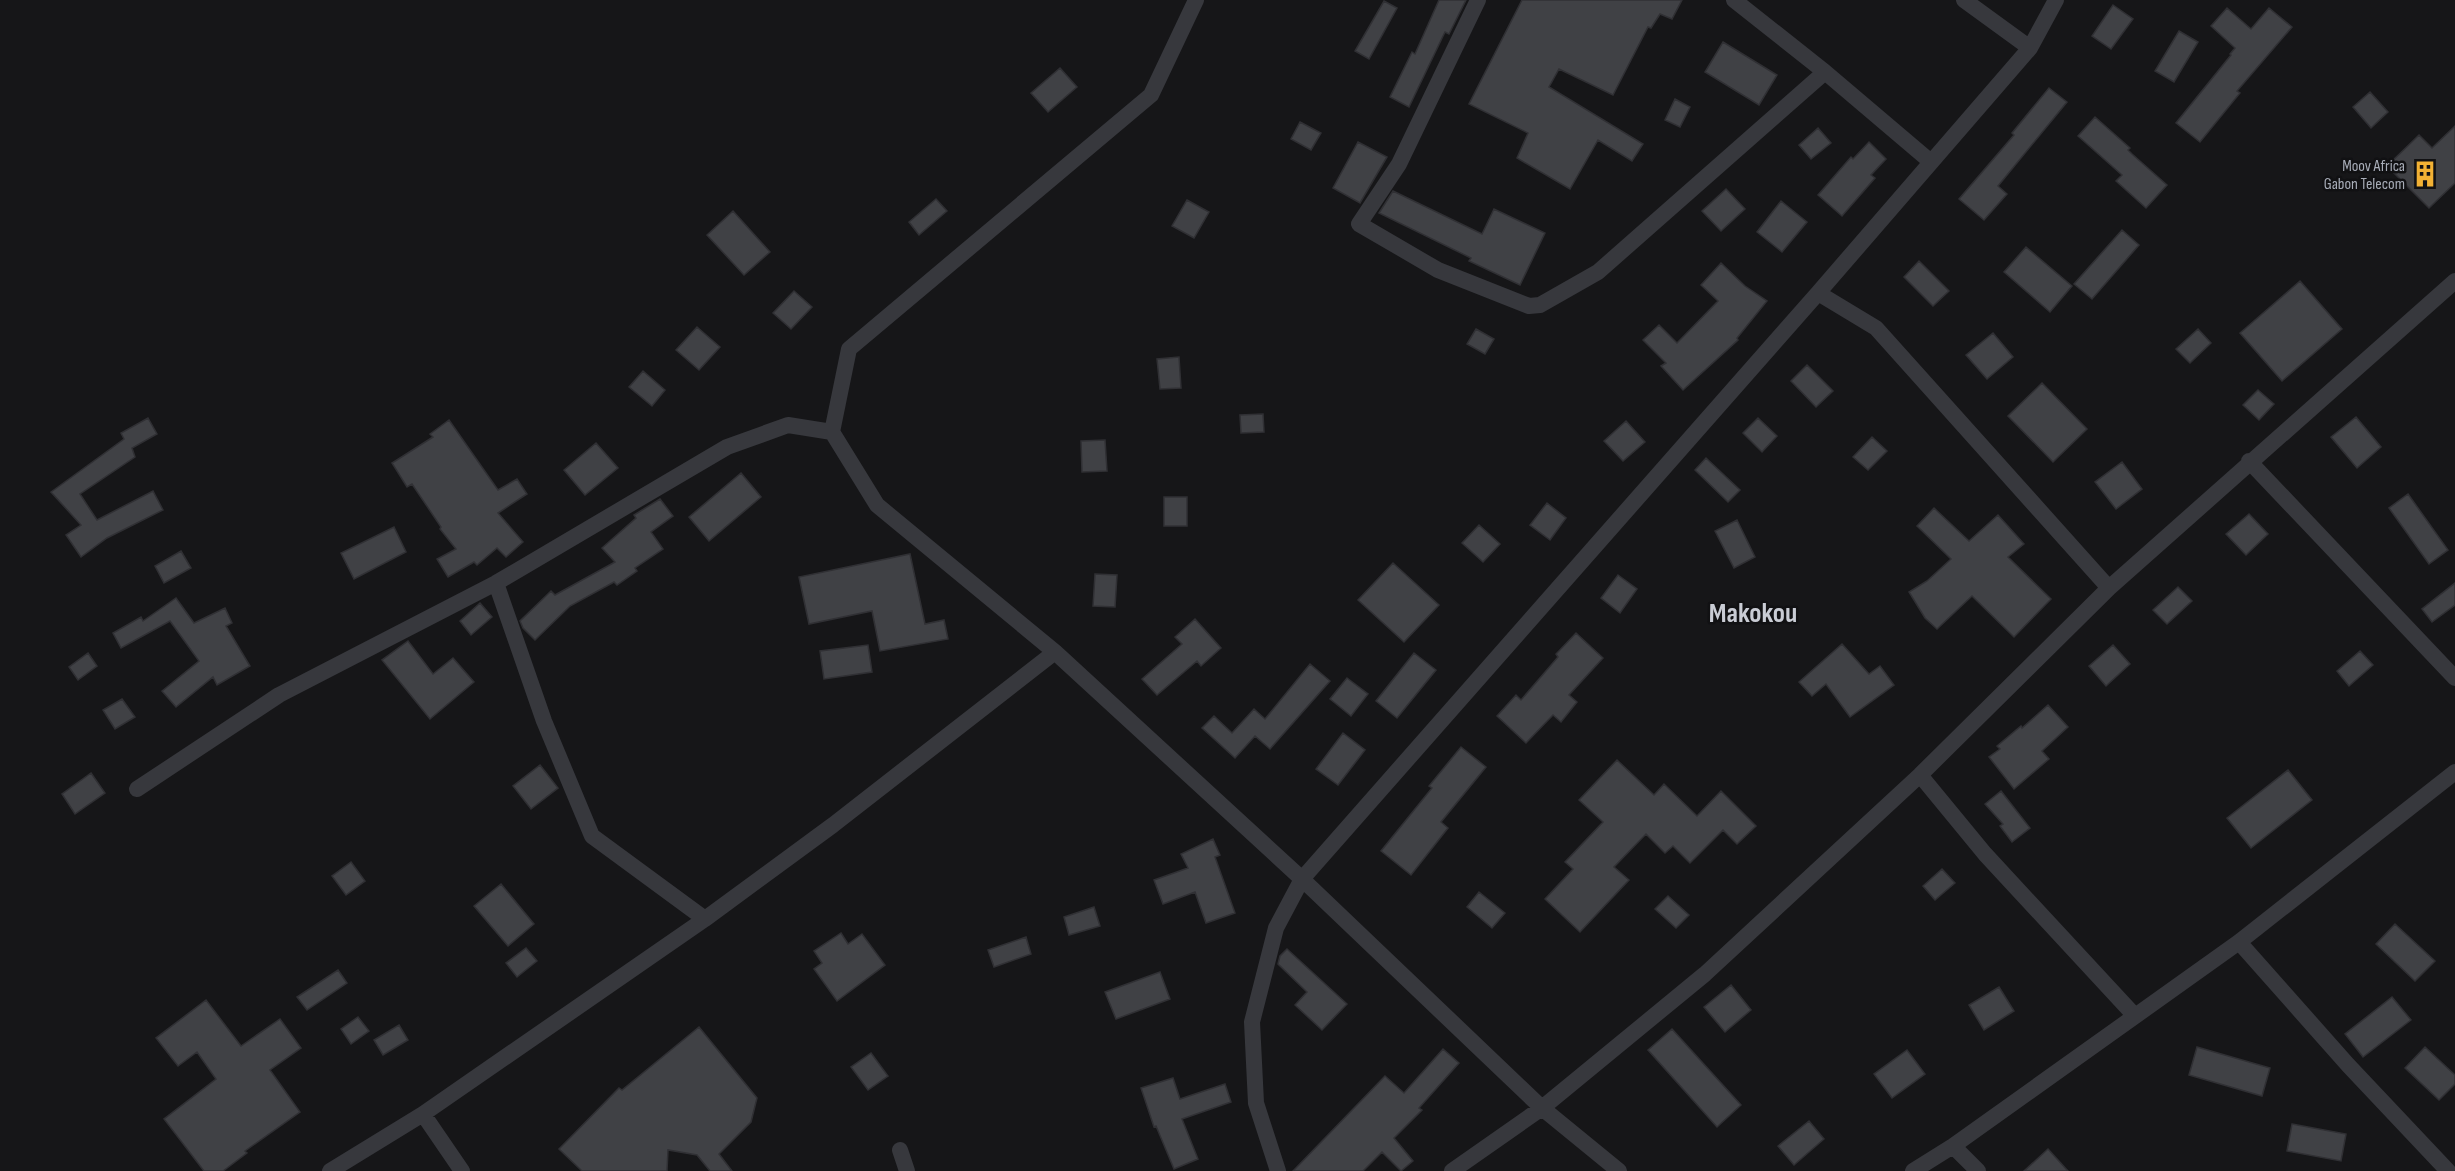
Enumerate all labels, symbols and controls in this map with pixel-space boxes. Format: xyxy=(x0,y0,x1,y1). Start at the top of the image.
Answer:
place label: Moov Africa Gabon Telecom xyxy=(2324,157,2405,194)
building icon: Moov Africa Gabon Telecom xyxy=(2410,159,2440,189)
district label: Makokou xyxy=(1709,597,1797,630)

